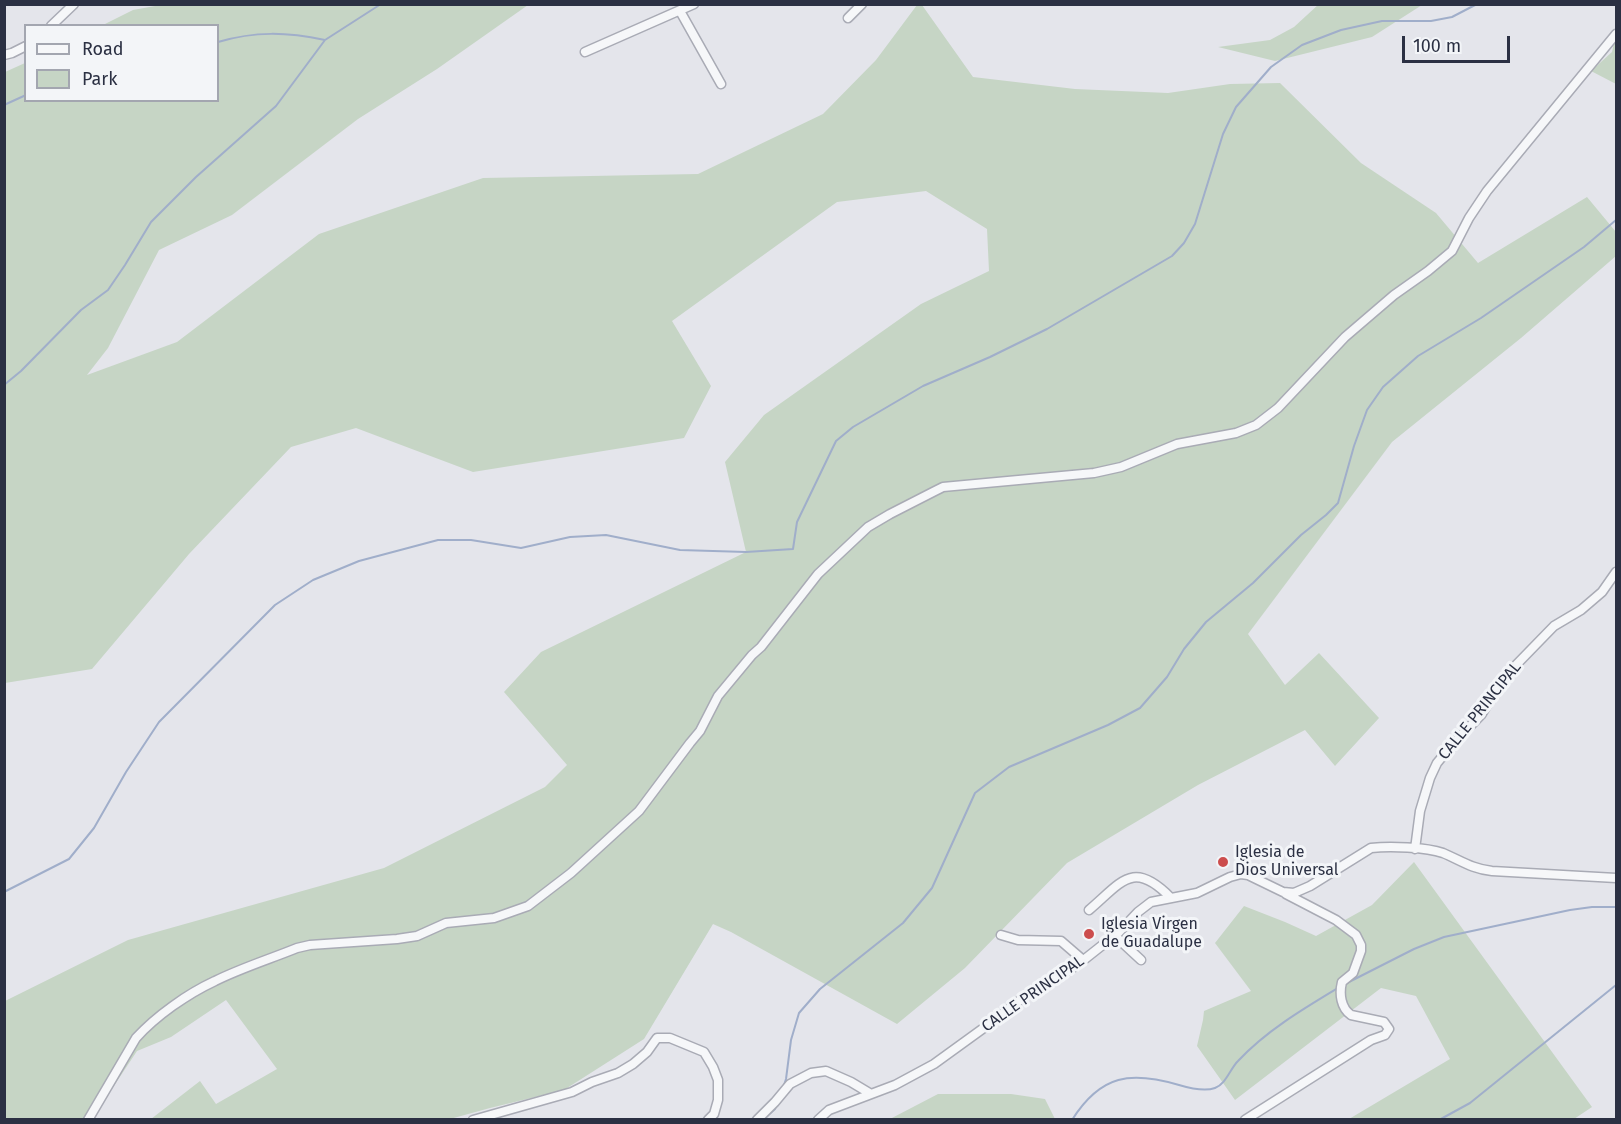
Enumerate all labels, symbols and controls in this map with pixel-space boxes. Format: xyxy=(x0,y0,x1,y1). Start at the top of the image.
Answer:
legend xyxy=(24,24,219,102)
scale bar xyxy=(1405,24,1513,62)
text: 100 m xyxy=(1413,35,1461,57)
text: Road xyxy=(82,38,124,60)
text: Park xyxy=(82,68,117,90)
street label: CALLE PRINCIPAL xyxy=(1435,658,1525,764)
place label: Iglesia de Dios Universal xyxy=(1235,843,1338,881)
marker: Iglesia de Dios Universal xyxy=(1216,855,1230,869)
place label: Iglesia Virgen de Guadalupe xyxy=(1101,915,1202,953)
marker: Iglesia Virgen de Guadalupe xyxy=(1082,927,1096,941)
street label: CALLE PRINCIPAL xyxy=(978,952,1088,1036)

